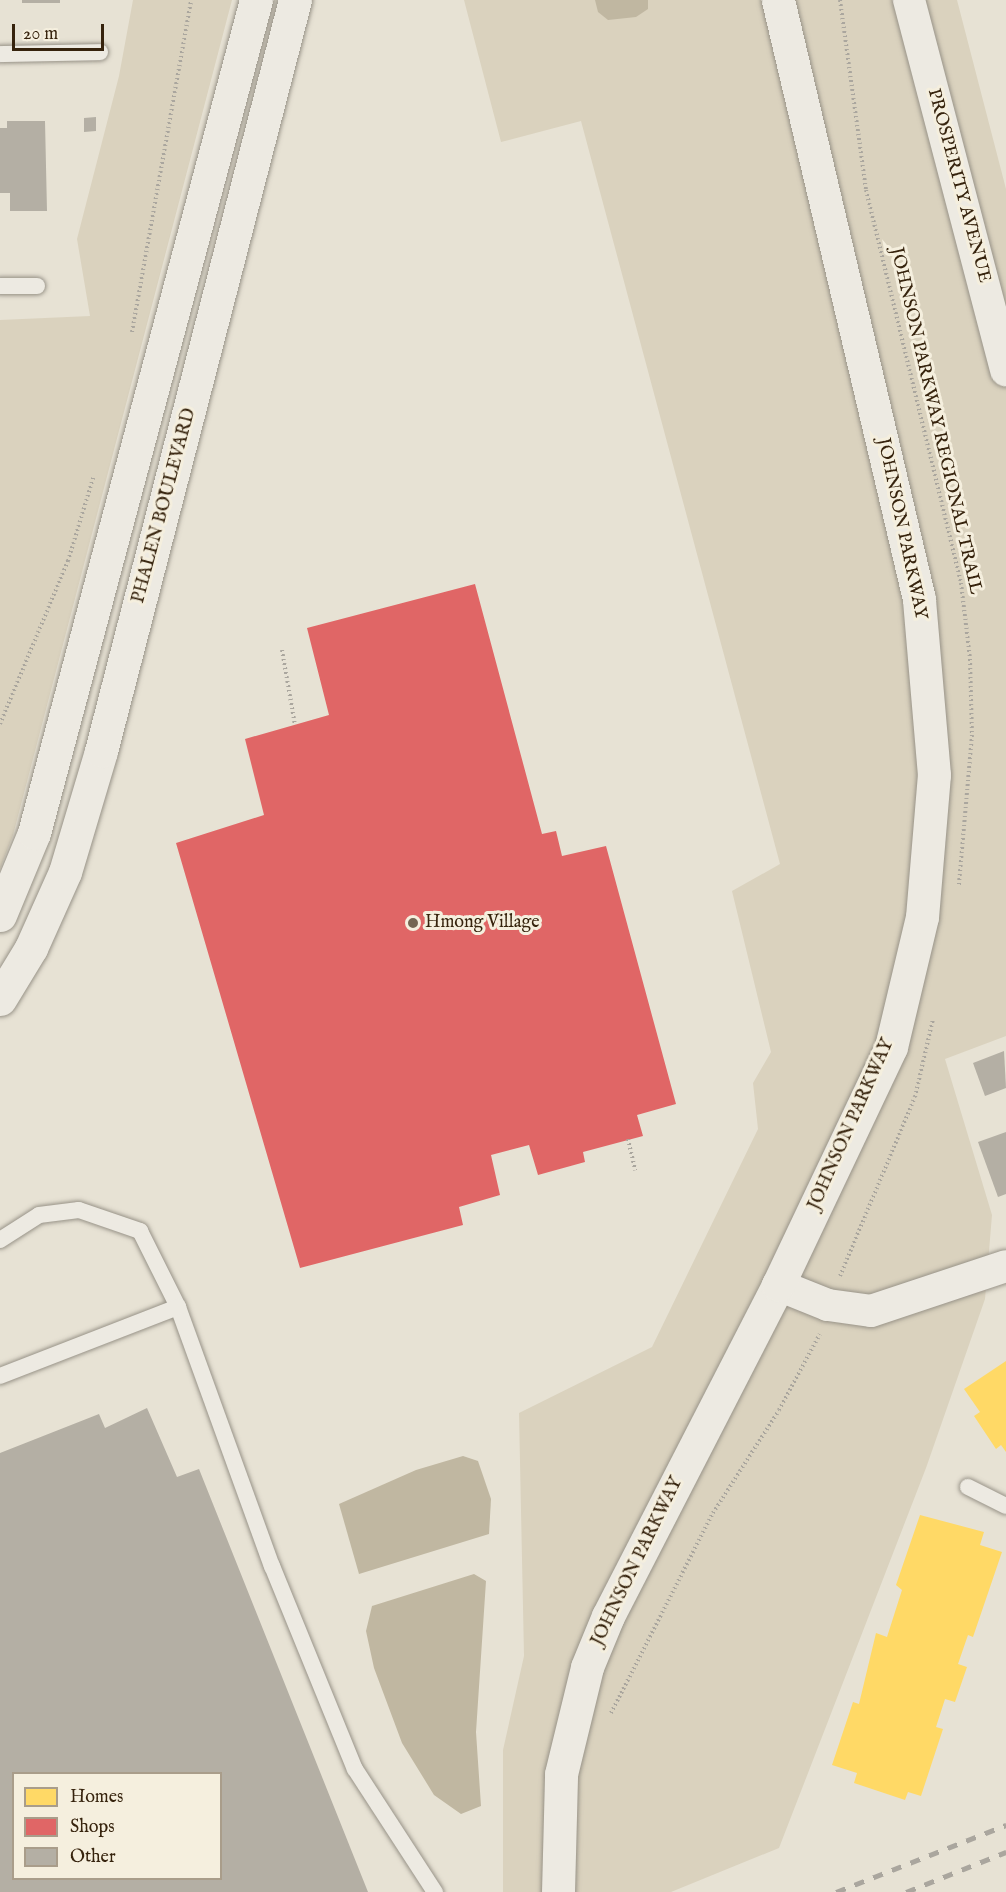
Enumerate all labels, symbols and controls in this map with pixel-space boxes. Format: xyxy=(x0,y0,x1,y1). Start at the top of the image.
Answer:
scale bar xyxy=(15,12,106,50)
text: 20 m xyxy=(23,23,58,46)
street label: PROSPERITY AVENUE xyxy=(922,86,994,286)
street label: JOHNSON PARKWAY REGIONAL TRAIL xyxy=(885,246,985,596)
street label: PHALEN BOULEVARD xyxy=(129,406,201,606)
street label: JOHNSON PARKWAY xyxy=(871,436,931,622)
place label: Hmong Village xyxy=(425,912,539,934)
marker: Hmong Village xyxy=(406,916,420,930)
street label: JOHNSON PARKWAY xyxy=(804,1036,900,1214)
street label: JOHNSON PARKWAY xyxy=(588,1474,688,1650)
legend xyxy=(12,1772,222,1880)
text: Homes xyxy=(70,1786,123,1809)
text: Shops xyxy=(70,1816,115,1839)
text: Other xyxy=(70,1846,116,1869)

